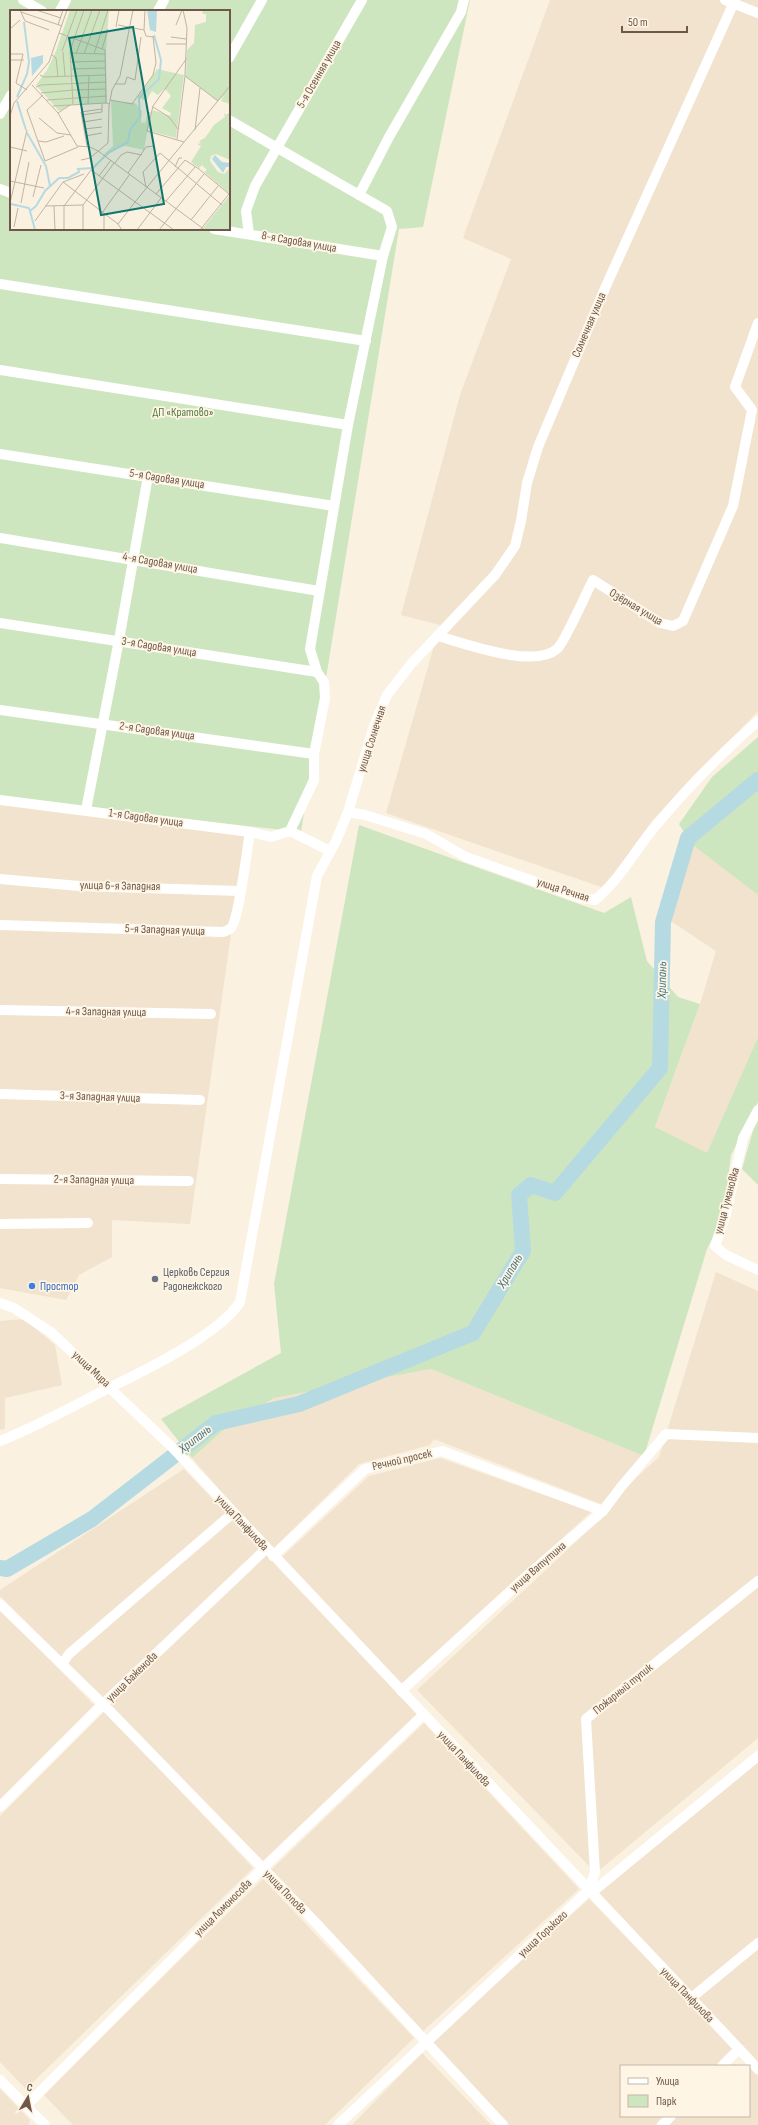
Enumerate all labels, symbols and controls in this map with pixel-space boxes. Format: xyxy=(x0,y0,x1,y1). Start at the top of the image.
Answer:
scale bar xyxy=(622,8,687,34)
inset map xyxy=(10,10,230,230)
text: 50 m xyxy=(628,15,648,30)
street label: 5-я Осенняя улица xyxy=(293,37,345,111)
street label: 8-я Садовая улица xyxy=(260,228,338,256)
street label: Солнечная улица xyxy=(569,290,610,360)
park label: ДП «Кратово» xyxy=(153,405,214,420)
street label: 5-я Садовая улица xyxy=(128,466,206,492)
street label: 4-я Садовая улица xyxy=(121,549,199,577)
street label: Озёрная улица xyxy=(607,585,666,629)
street label: 3-я Садовая улица xyxy=(120,634,198,660)
street label: улица Солнечная xyxy=(354,703,390,774)
street label: 2-я Садовая улица xyxy=(118,718,196,744)
street label: 1-я Садовая улица xyxy=(108,805,185,831)
street label: улица Речная xyxy=(535,874,591,906)
street label: улица 6-я Западная xyxy=(80,878,161,894)
street label: 5-я Западная улица xyxy=(125,921,206,939)
water label: Хрипань xyxy=(654,961,670,1000)
street label: 4-я Западная улица xyxy=(66,1004,147,1020)
street label: 3-я Западная улица xyxy=(60,1088,141,1106)
street label: улица Тумановка xyxy=(711,1166,743,1236)
street label: 2-я Западная улица xyxy=(54,1172,135,1188)
water label: Хрипань xyxy=(493,1251,526,1292)
place label: Церковь Сергия Радонежского xyxy=(163,1265,230,1294)
marker: Церковь Сергия Радонежского xyxy=(150,1274,160,1284)
place label: Простор xyxy=(40,1279,78,1294)
marker: Простор xyxy=(27,1281,37,1291)
street label: улица Мира xyxy=(69,1347,114,1391)
water label: Хрипань xyxy=(175,1421,215,1457)
street label: Речной просек xyxy=(371,1446,434,1474)
street label: улица Панфилова xyxy=(212,1492,272,1554)
street label: улица Ватутина xyxy=(507,1538,570,1596)
street label: улица Баженова xyxy=(103,1648,161,1705)
street label: Пожарный тупик xyxy=(590,1660,656,1718)
street label: улица Панфилова xyxy=(434,1728,494,1790)
street label: улица Попова xyxy=(260,1867,310,1918)
street label: улица Ломоносова xyxy=(191,1876,255,1940)
street label: улица Горького xyxy=(515,1907,571,1961)
street label: улица Панфилова xyxy=(657,1964,717,2026)
legend xyxy=(620,2065,750,2117)
text: Улица xyxy=(656,2074,680,2089)
north arrow xyxy=(8,2077,48,2117)
text: С xyxy=(26,2081,34,2095)
text: Парк xyxy=(656,2094,677,2109)

